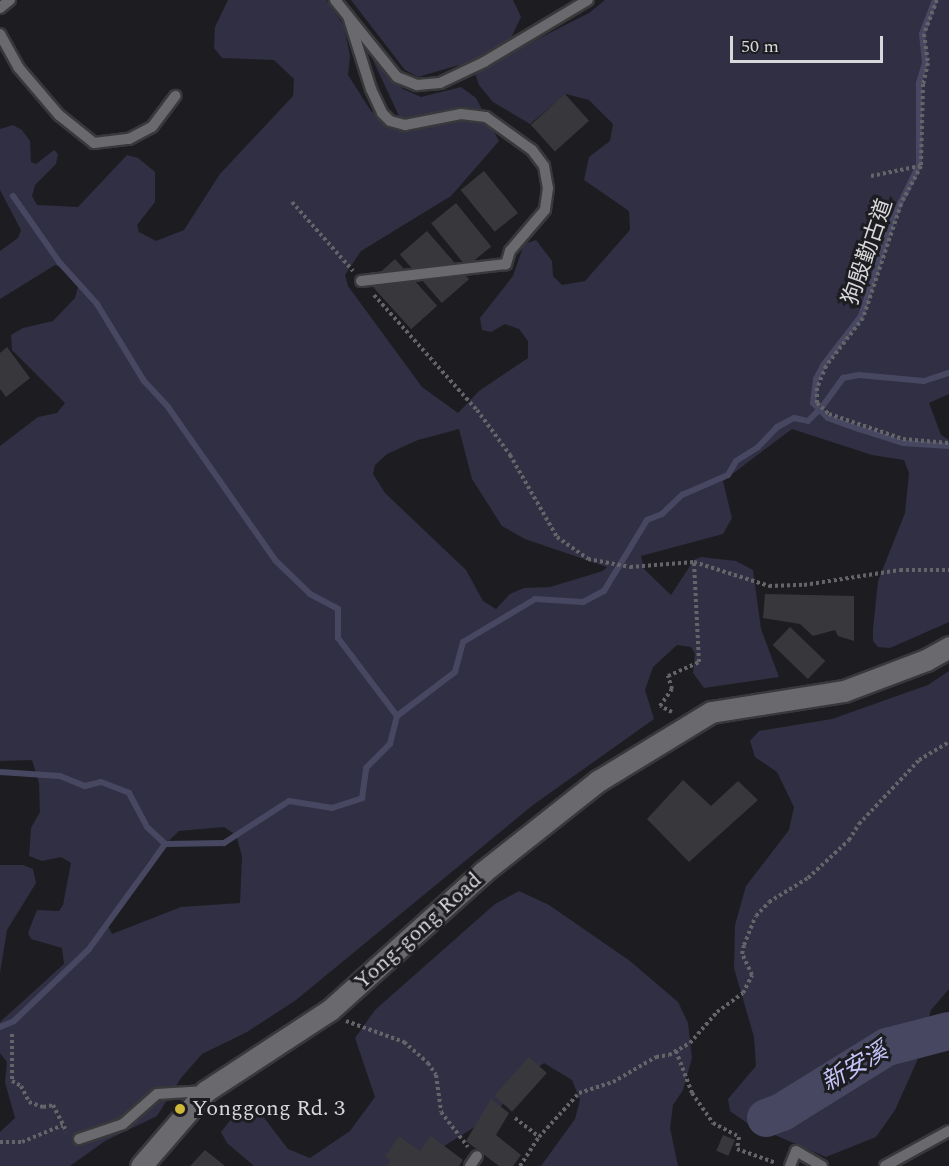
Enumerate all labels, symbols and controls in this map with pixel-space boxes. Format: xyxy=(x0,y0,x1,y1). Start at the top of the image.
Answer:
scale bar xyxy=(733,24,886,62)
text: 50 m xyxy=(741,33,779,60)
street label: 狗殷勤古道 xyxy=(838,196,898,308)
street label: Yong-gong Road xyxy=(349,867,487,995)
water label: 新安溪 xyxy=(817,1038,893,1098)
place label: Yonggong Rd. 3 xyxy=(192,1096,345,1122)
marker: Yonggong Rd. 3 xyxy=(173,1102,187,1116)

